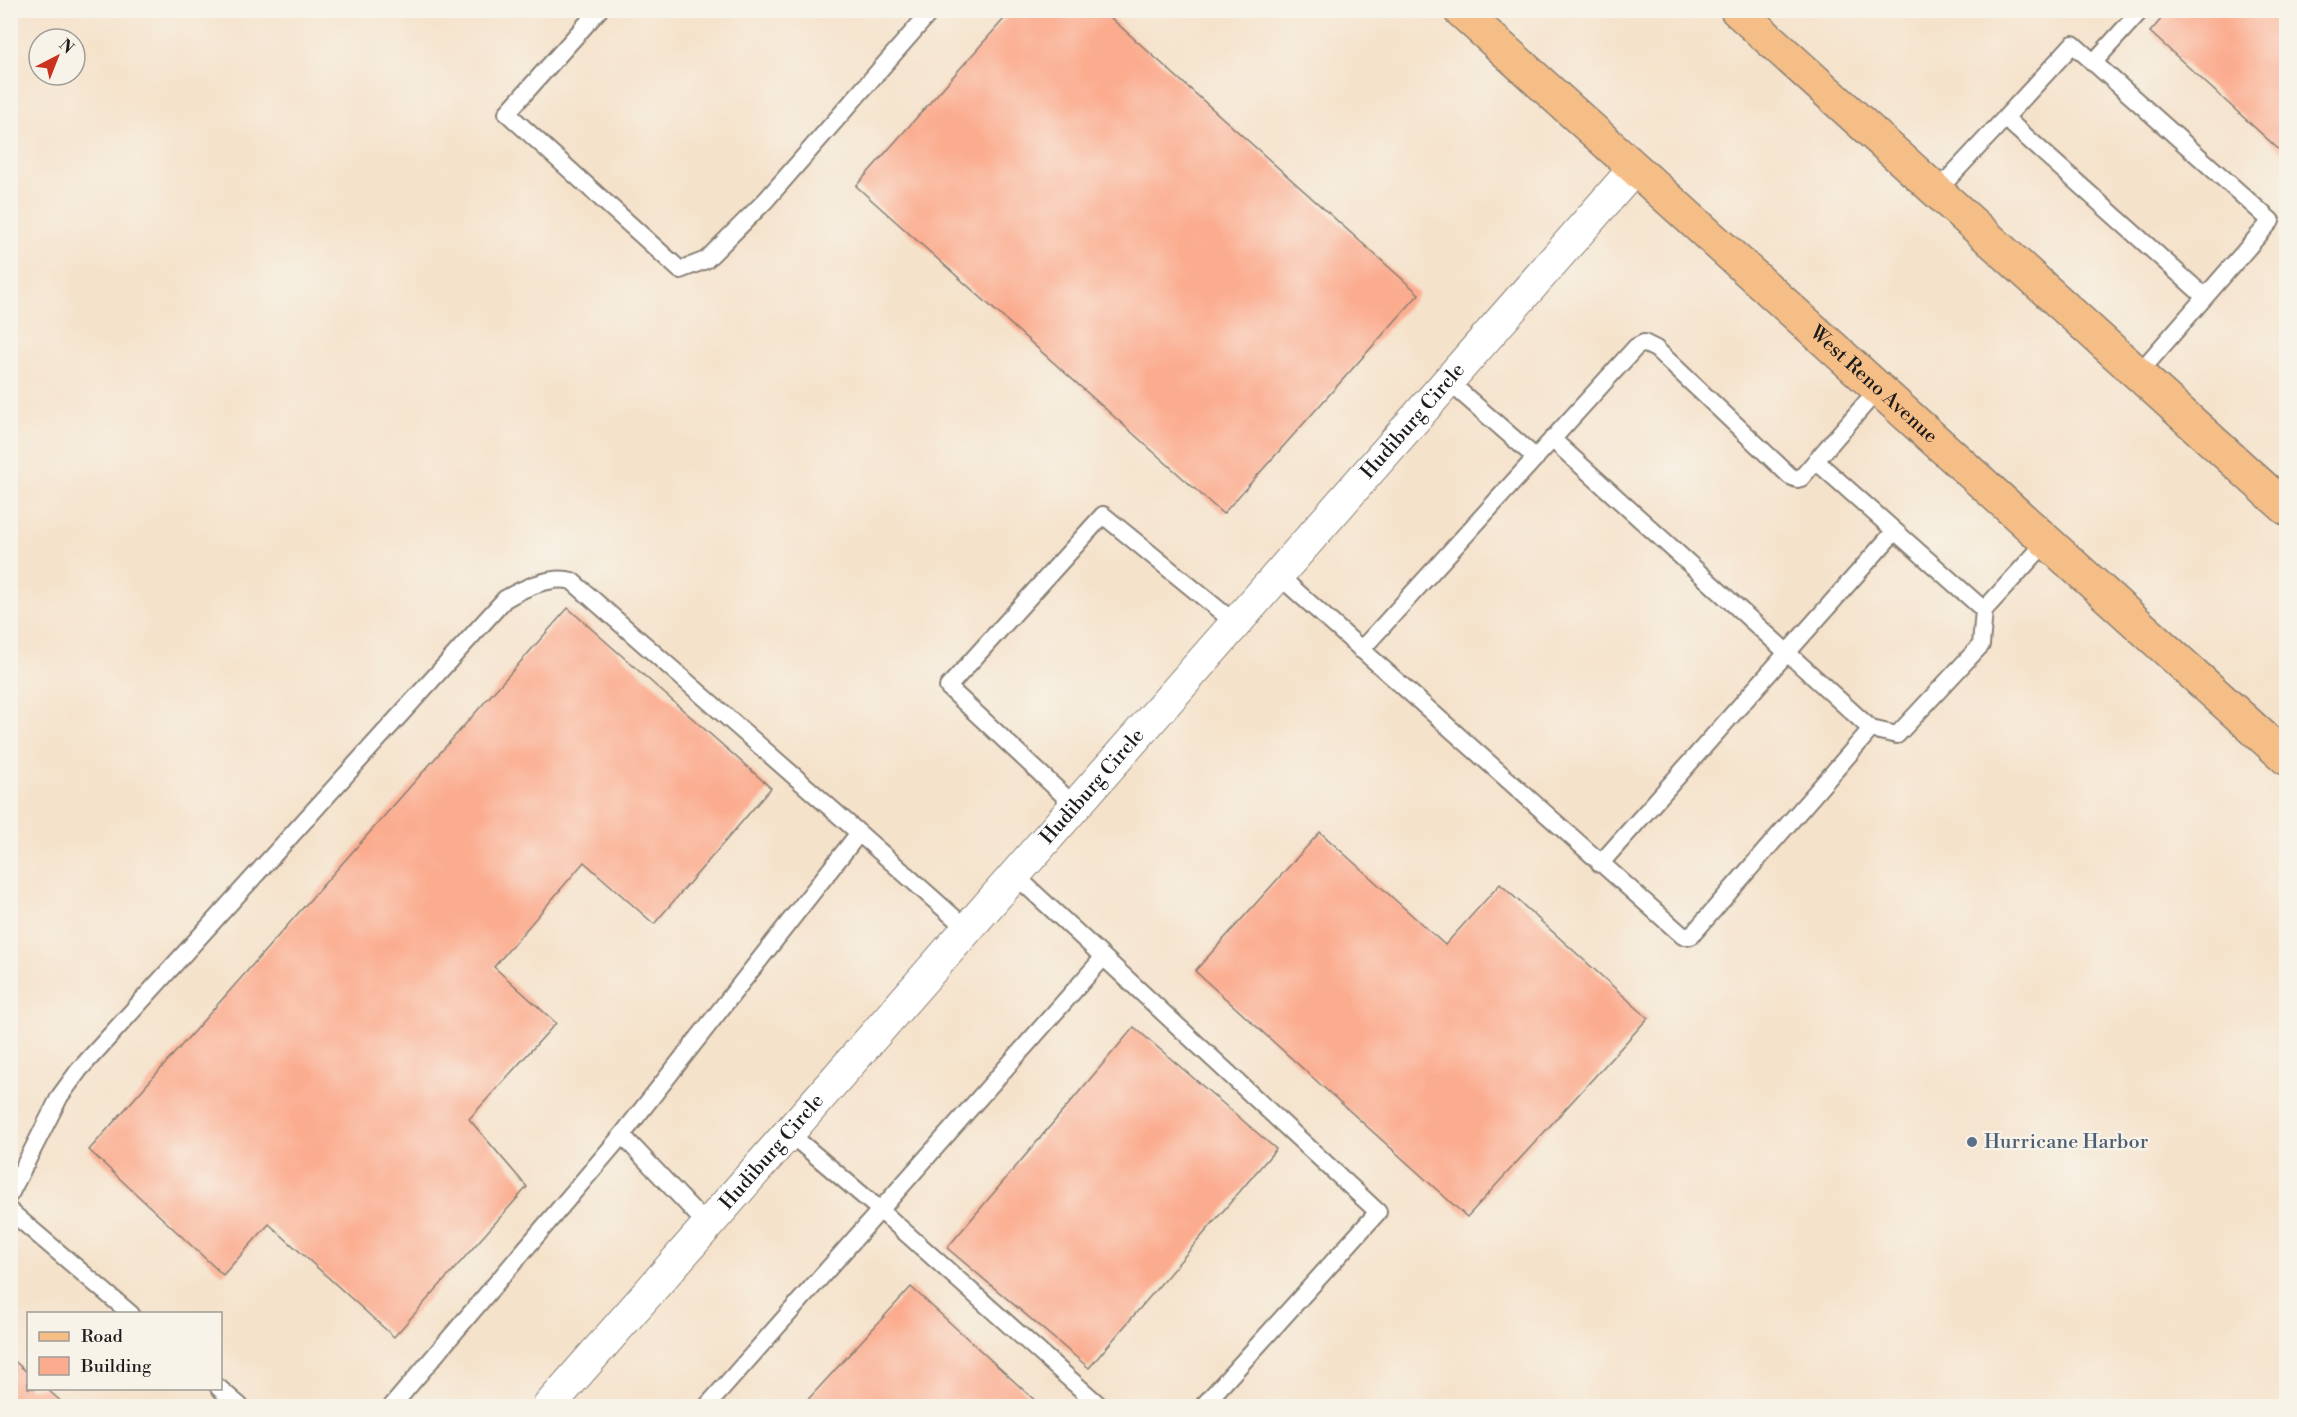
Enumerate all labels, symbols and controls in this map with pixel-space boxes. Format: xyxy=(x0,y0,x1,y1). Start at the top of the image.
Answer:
north arrow xyxy=(27,27,87,87)
text: N xyxy=(55,35,78,58)
street label: West Reno Avenue xyxy=(1804,320,1943,449)
street label: Hudiburg Circle xyxy=(1355,358,1470,484)
street label: Hudiburg Circle xyxy=(1035,723,1150,850)
street label: Hudiburg Circle xyxy=(714,1089,829,1215)
place label: Hurricane Harbor xyxy=(1984,1130,2149,1155)
marker: Hurricane Harbor xyxy=(1965,1135,1979,1149)
legend xyxy=(27,1312,222,1390)
text: Road xyxy=(81,1325,124,1348)
text: Building xyxy=(80,1355,152,1378)

